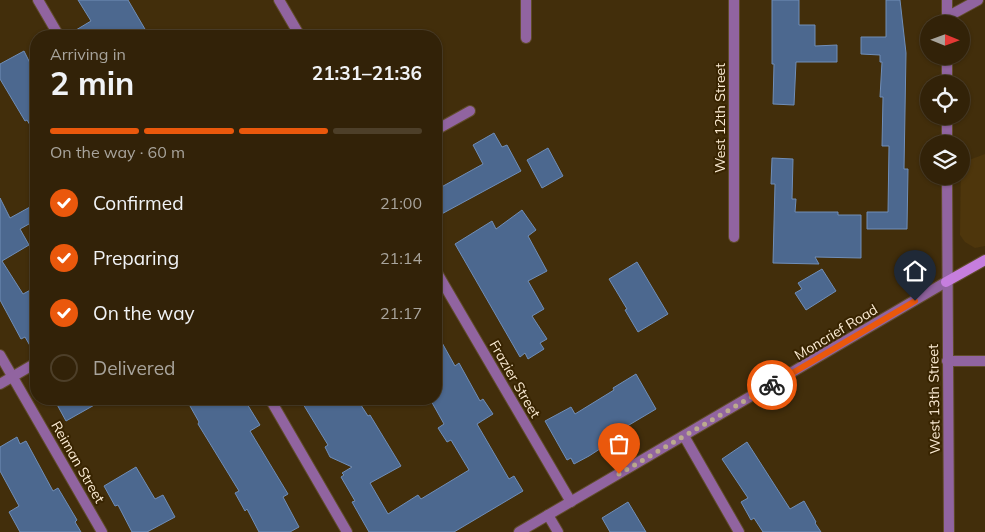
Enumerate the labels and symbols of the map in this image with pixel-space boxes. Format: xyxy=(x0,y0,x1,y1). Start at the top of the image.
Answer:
north arrow xyxy=(920,15,970,65)
street label: West 12th Street xyxy=(711,63,729,173)
pin xyxy=(894,250,936,301)
street label: Moncrief Road xyxy=(791,300,881,364)
street label: Frazier Street xyxy=(486,337,545,421)
street label: West 13th Street xyxy=(924,344,944,454)
courier xyxy=(747,360,797,410)
street label: Reiman Street xyxy=(47,418,109,506)
pin xyxy=(598,423,640,474)

